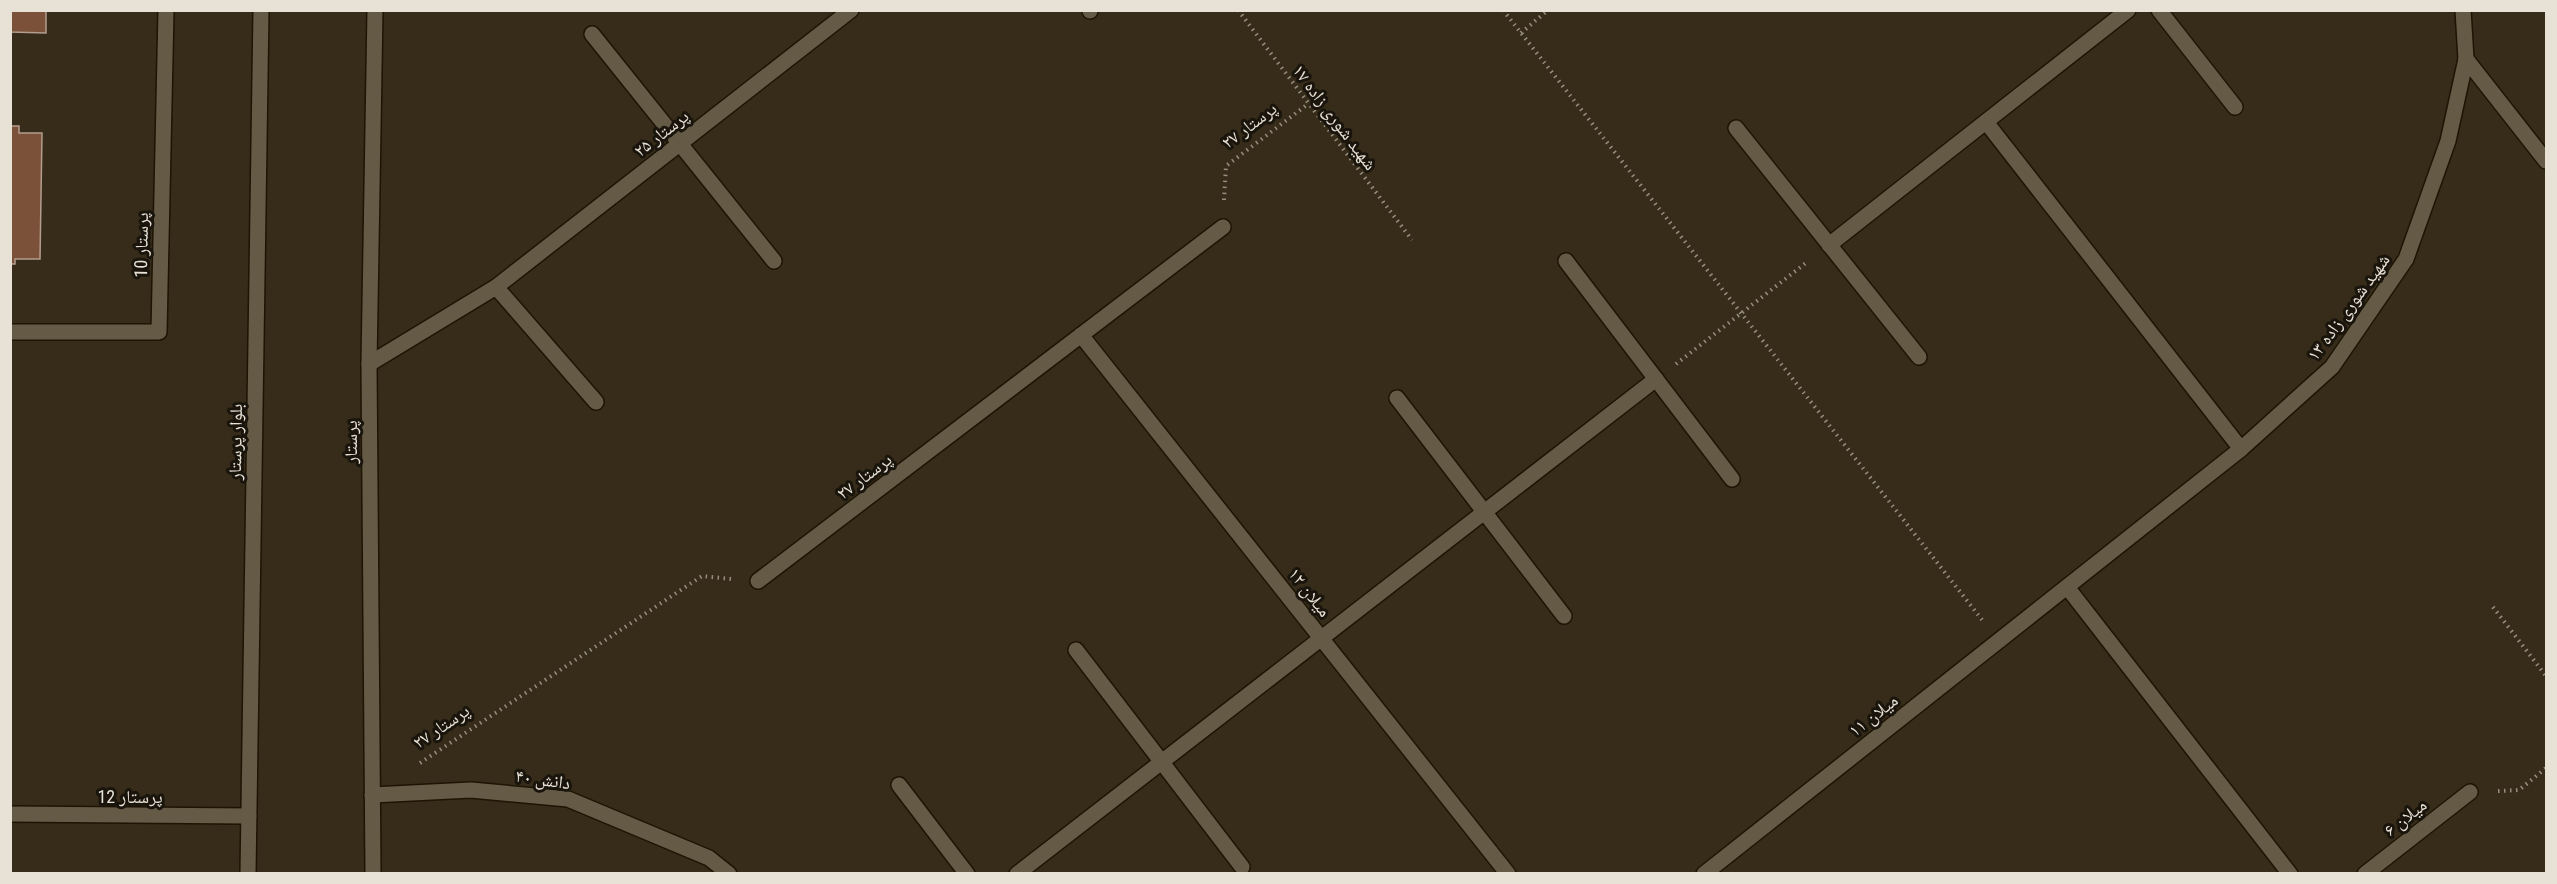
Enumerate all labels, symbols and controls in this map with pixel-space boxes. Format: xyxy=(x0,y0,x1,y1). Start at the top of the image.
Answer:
street label: شهید شوری زاده ۱۷ xyxy=(1288,60,1381,174)
street label: پرستار ۲۷ xyxy=(1217,97,1281,153)
street label: پرستار ۲۵ xyxy=(629,105,693,162)
street label: پرستار 10 xyxy=(130,212,153,278)
street label: شهید شوری زاده ۱۳ xyxy=(2302,250,2395,365)
street label: بلوار پرستار xyxy=(224,404,247,481)
street label: پرستار xyxy=(340,420,362,465)
street label: پرستار ۲۷ xyxy=(832,448,896,504)
street label: میلان ۱۲ xyxy=(1284,563,1336,621)
street label: میلان ۱۱ xyxy=(1844,689,1902,741)
street label: پرستار ۲۷ xyxy=(409,700,474,753)
street label: دانش ۴۰ xyxy=(514,765,572,794)
street label: پرستار 12 xyxy=(97,786,163,808)
street label: میلان ۶ xyxy=(2379,794,2431,841)

